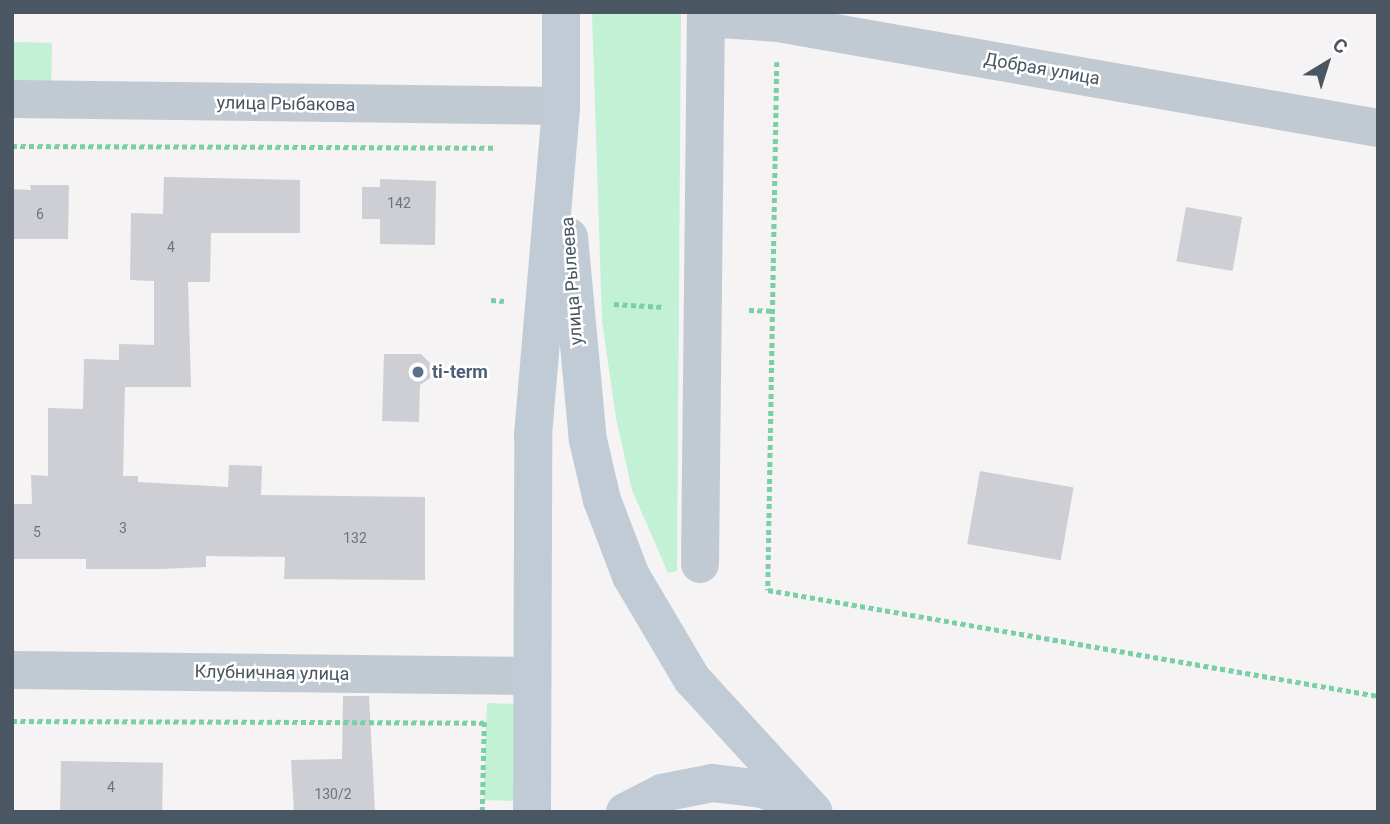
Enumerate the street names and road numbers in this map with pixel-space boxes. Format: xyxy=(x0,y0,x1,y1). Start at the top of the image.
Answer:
street label: Добрая улица xyxy=(982,48,1102,90)
street label: улица Рыбакова xyxy=(216,92,356,116)
street label: улица Рылеева xyxy=(557,216,587,346)
street label: Клубничная улица xyxy=(194,661,350,685)

